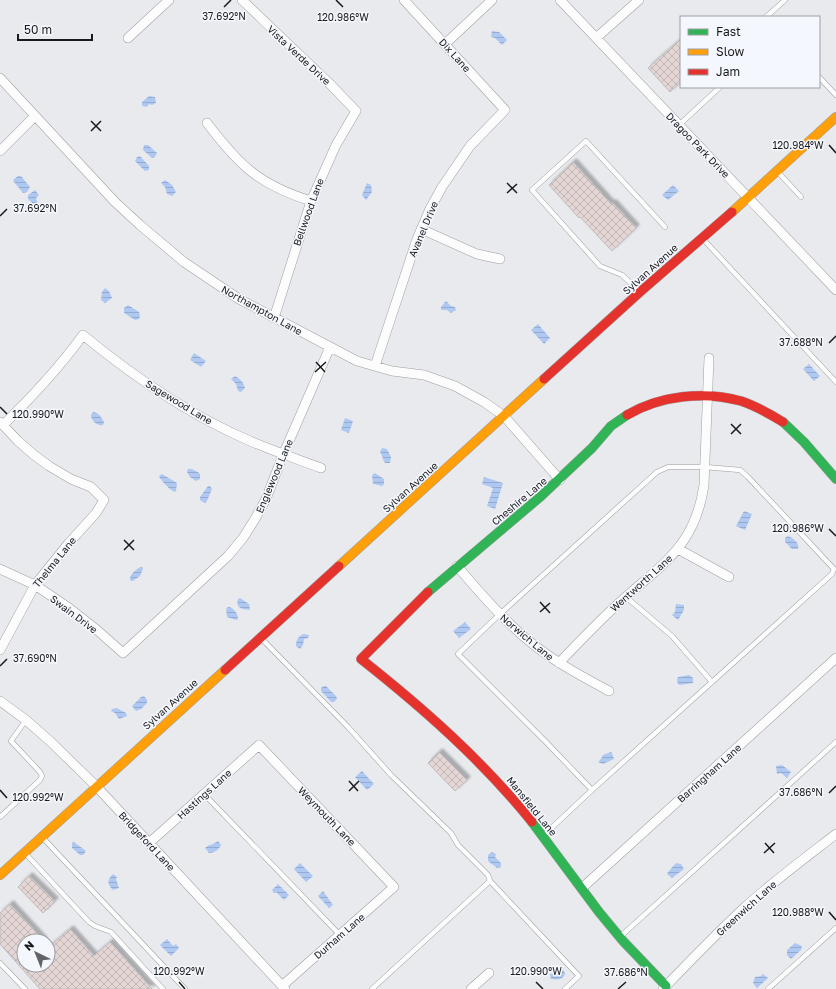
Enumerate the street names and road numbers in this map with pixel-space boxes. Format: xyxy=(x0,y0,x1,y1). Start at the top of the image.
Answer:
street label: Vista Verde Drive xyxy=(265,23,333,87)
street label: Dix Lane xyxy=(437,36,473,74)
street label: Dragoo Park Drive xyxy=(664,110,732,180)
street label: Bellwood Lane xyxy=(290,176,326,247)
street label: Avanel Drive xyxy=(406,199,440,259)
street label: Sylvan Avenue xyxy=(620,241,680,297)
street label: Northampton Lane xyxy=(219,283,305,337)
street label: Sagewood Lane xyxy=(143,377,215,427)
street label: Englewood Lane xyxy=(253,437,295,515)
street label: Sylvan Avenue xyxy=(380,459,440,515)
street label: Cheshire Lane xyxy=(489,474,549,528)
street label: Thelma Lane xyxy=(30,534,78,590)
street label: Wentworth Lane xyxy=(608,552,675,614)
street label: Swain Drive xyxy=(48,592,100,636)
street label: Norwich Lane xyxy=(498,611,556,663)
street label: Sylvan Avenue xyxy=(140,676,200,732)
street label: Barringham Lane xyxy=(675,741,744,805)
street label: Hastings Lane xyxy=(174,766,234,821)
street label: Mansfield Lane xyxy=(504,774,560,838)
street label: Weymouth Lane xyxy=(296,784,358,848)
street label: Bridgeford Lane xyxy=(116,809,178,873)
street label: Greenwich Lane xyxy=(713,878,779,938)
street label: Durham Lane xyxy=(311,911,367,961)

